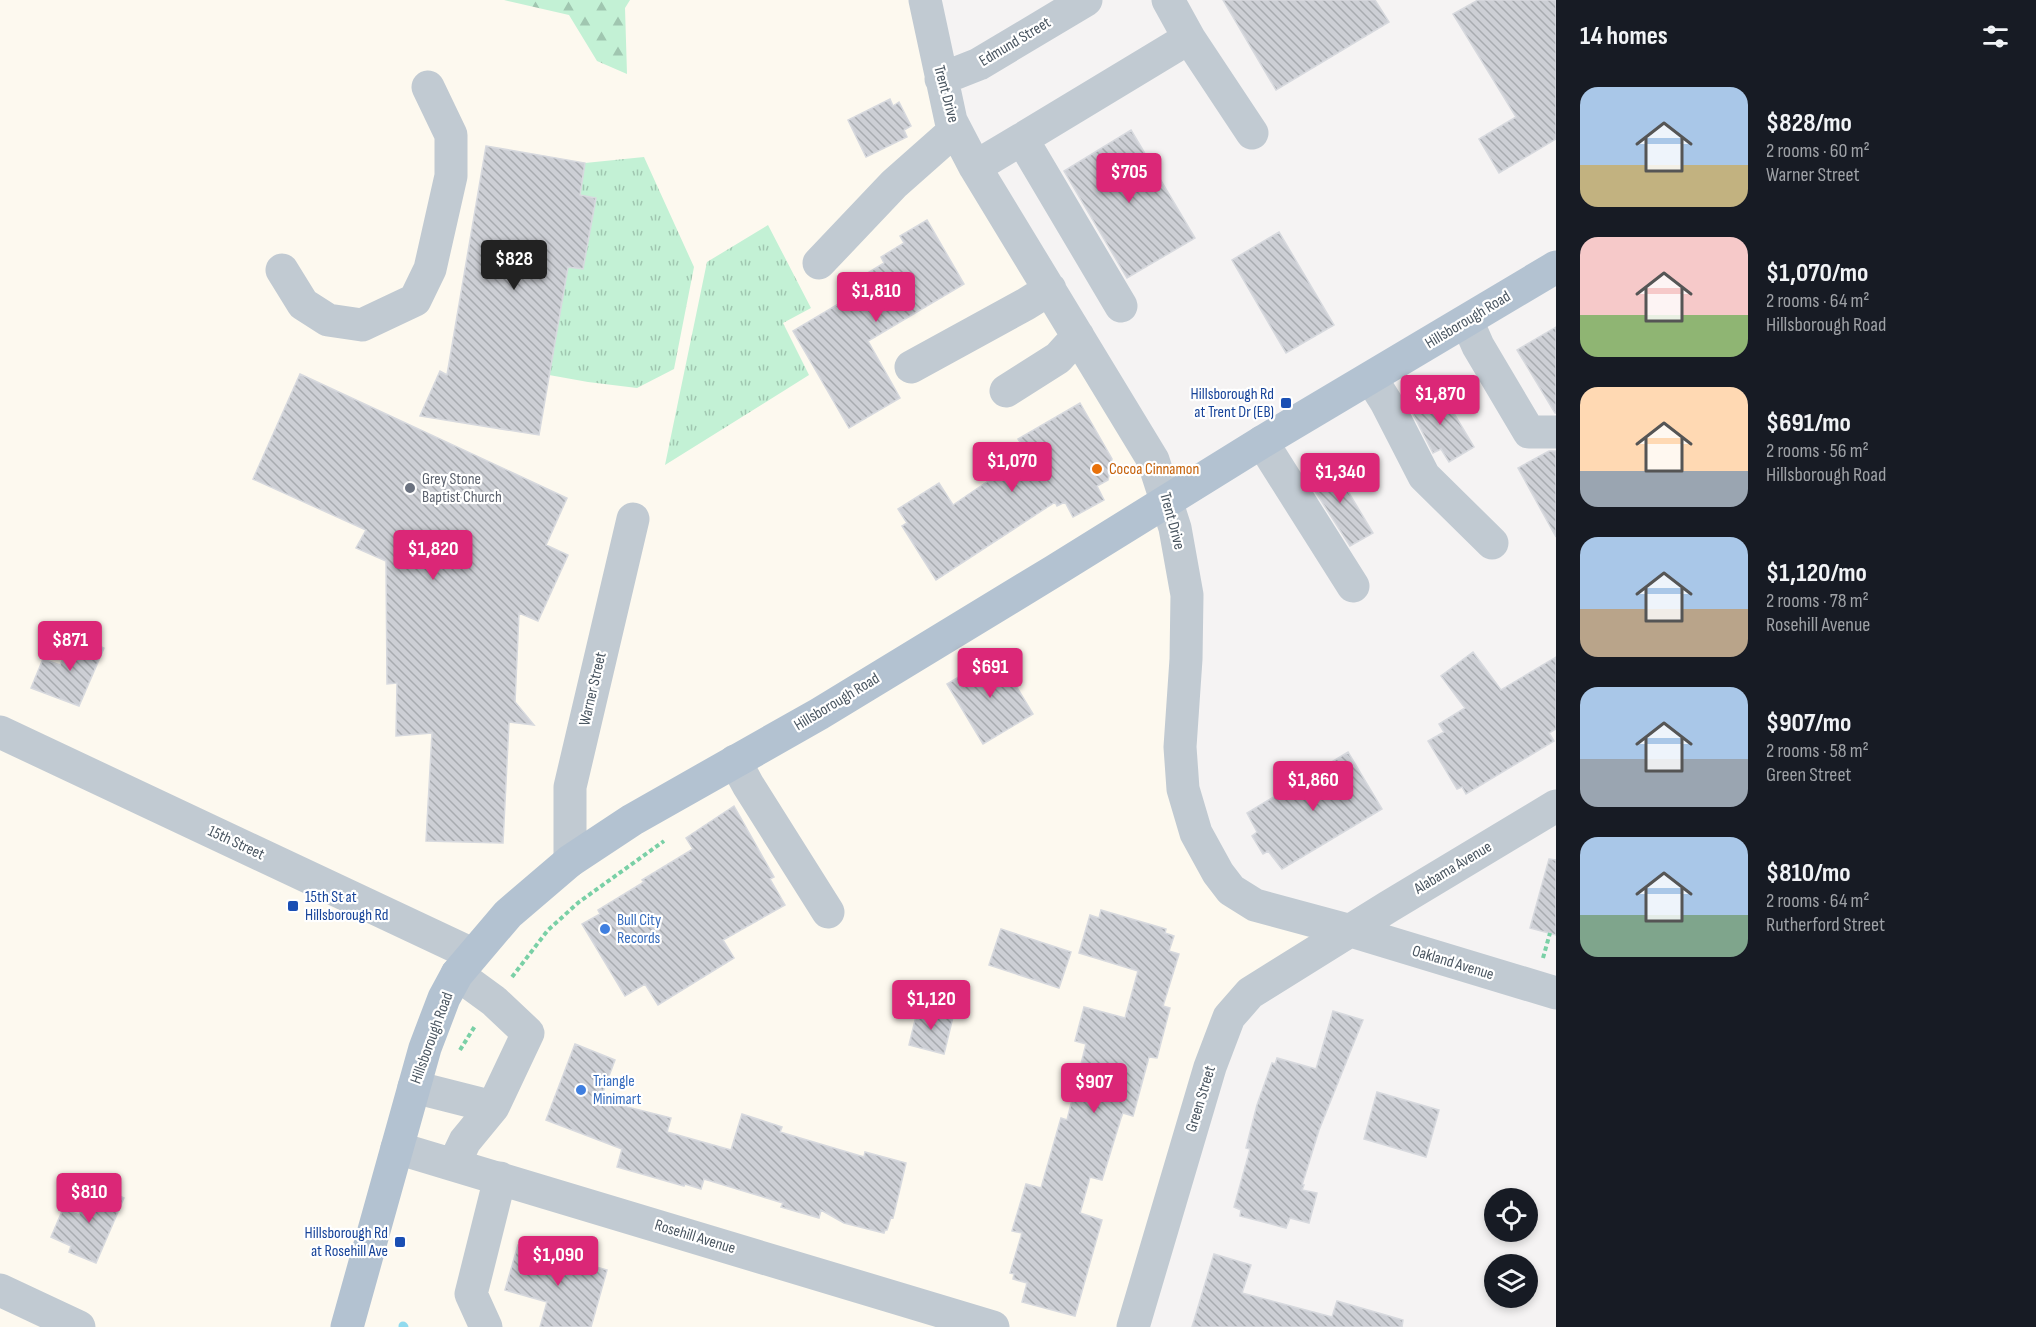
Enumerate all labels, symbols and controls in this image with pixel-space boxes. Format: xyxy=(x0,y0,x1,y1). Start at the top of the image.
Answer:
street label: Edmund Street xyxy=(976,13,1054,71)
icon: filters xyxy=(1979,20,2012,53)
text: 14 homes xyxy=(1580,21,1668,52)
street label: Trent Drive xyxy=(929,63,963,125)
text: $828/mo xyxy=(1766,108,1852,139)
icon: home xyxy=(1628,111,1700,183)
text: 2 rooms · 60 m² xyxy=(1766,139,1870,163)
pin: $705 xyxy=(1093,153,1165,204)
text: $705 xyxy=(1110,160,1148,184)
text: Warner Street xyxy=(1766,163,1860,187)
pin: $828 xyxy=(478,240,550,291)
text: $828 xyxy=(495,247,533,271)
text: $1,070/mo xyxy=(1766,258,1868,289)
icon: home xyxy=(1628,261,1700,333)
pin: $1,810 xyxy=(827,272,925,323)
text: $1,810 xyxy=(851,279,901,303)
street label: Hillsborough Road xyxy=(1422,287,1514,353)
text: 2 rooms · 64 m² xyxy=(1766,289,1870,313)
text: Hillsborough Road xyxy=(1766,313,1886,337)
pin: $1,870 xyxy=(1391,375,1489,426)
text: $1,870 xyxy=(1415,382,1465,406)
place label: Hillsborough Rd at Trent Dr (EB) xyxy=(1191,385,1274,422)
marker: Hillsborough Rd at Trent Dr (EB) xyxy=(1279,396,1293,410)
text: $691/mo xyxy=(1766,408,1851,439)
icon: home xyxy=(1628,411,1700,483)
text: 2 rooms · 56 m² xyxy=(1766,439,1869,463)
pin: $1,070 xyxy=(963,442,1061,493)
text: $1,070 xyxy=(987,449,1037,473)
pin: $1,340 xyxy=(1291,453,1389,504)
place label: Cocoa Cinnamon xyxy=(1109,460,1199,479)
text: $1,340 xyxy=(1315,460,1365,484)
marker: Cocoa Cinnamon xyxy=(1090,462,1104,476)
text: Hillsborough Road xyxy=(1766,463,1886,487)
place label: Grey Stone Baptist Church xyxy=(422,470,502,507)
marker: Grey Stone Baptist Church xyxy=(403,481,417,495)
street label: Trent Drive xyxy=(1155,490,1189,552)
pin: $1,820 xyxy=(384,530,482,581)
text: $1,820 xyxy=(407,537,459,561)
text: $1,120/mo xyxy=(1766,558,1867,589)
icon: home xyxy=(1628,561,1700,633)
text: 2 rooms · 78 m² xyxy=(1766,589,1869,613)
text: Rosehill Avenue xyxy=(1766,613,1870,637)
pin: $871 xyxy=(34,621,106,672)
text: $871 xyxy=(52,628,88,652)
pin: $691 xyxy=(954,648,1026,699)
street label: Warner Street xyxy=(575,650,611,728)
text: $691 xyxy=(972,655,1008,679)
street label: Hillsborough Road xyxy=(791,669,883,735)
text: $907/mo xyxy=(1766,708,1851,739)
icon: home xyxy=(1628,711,1700,783)
text: 2 rooms · 58 m² xyxy=(1766,739,1869,763)
pin: $1,860 xyxy=(1264,761,1362,812)
text: Green Street xyxy=(1766,763,1851,787)
text: $1,860 xyxy=(1287,768,1339,792)
street label: 15th Street xyxy=(205,822,267,864)
street label: Alabama Avenue xyxy=(1410,837,1495,899)
text: $810/mo xyxy=(1766,858,1851,889)
icon: home xyxy=(1628,861,1700,933)
place label: 15th St at Hillsborough Rd xyxy=(305,888,388,925)
text: 2 rooms · 64 m² xyxy=(1766,889,1870,913)
marker: 15th St at Hillsborough Rd xyxy=(286,899,300,913)
place label: Bull City Records xyxy=(617,911,661,948)
text: Rutherford Street xyxy=(1766,913,1885,937)
marker: Bull City Records xyxy=(598,922,612,936)
street label: Oakland Avenue xyxy=(1410,942,1496,984)
pin: $1,120 xyxy=(882,980,980,1031)
text: $1,120 xyxy=(906,987,956,1011)
street label: Hillsborough Road xyxy=(407,990,457,1086)
pin: $907 xyxy=(1058,1063,1130,1114)
street label: Green Street xyxy=(1182,1063,1220,1134)
text: $907 xyxy=(1075,1070,1113,1094)
place label: Triangle Minimart xyxy=(593,1072,642,1109)
marker: Triangle Minimart xyxy=(574,1083,588,1097)
pin: $810 xyxy=(53,1173,125,1224)
text: $810 xyxy=(70,1180,108,1204)
map controls xyxy=(1484,1188,1538,1308)
button: locate xyxy=(1484,1188,1538,1242)
street label: Rosehill Avenue xyxy=(652,1216,738,1258)
place label: Hillsborough Rd at Rosehill Ave xyxy=(305,1224,388,1261)
marker: Hillsborough Rd at Rosehill Ave xyxy=(393,1235,407,1249)
pin: $1,090 xyxy=(509,1236,607,1287)
text: $1,090 xyxy=(532,1243,584,1267)
button: layers xyxy=(1484,1254,1538,1308)

